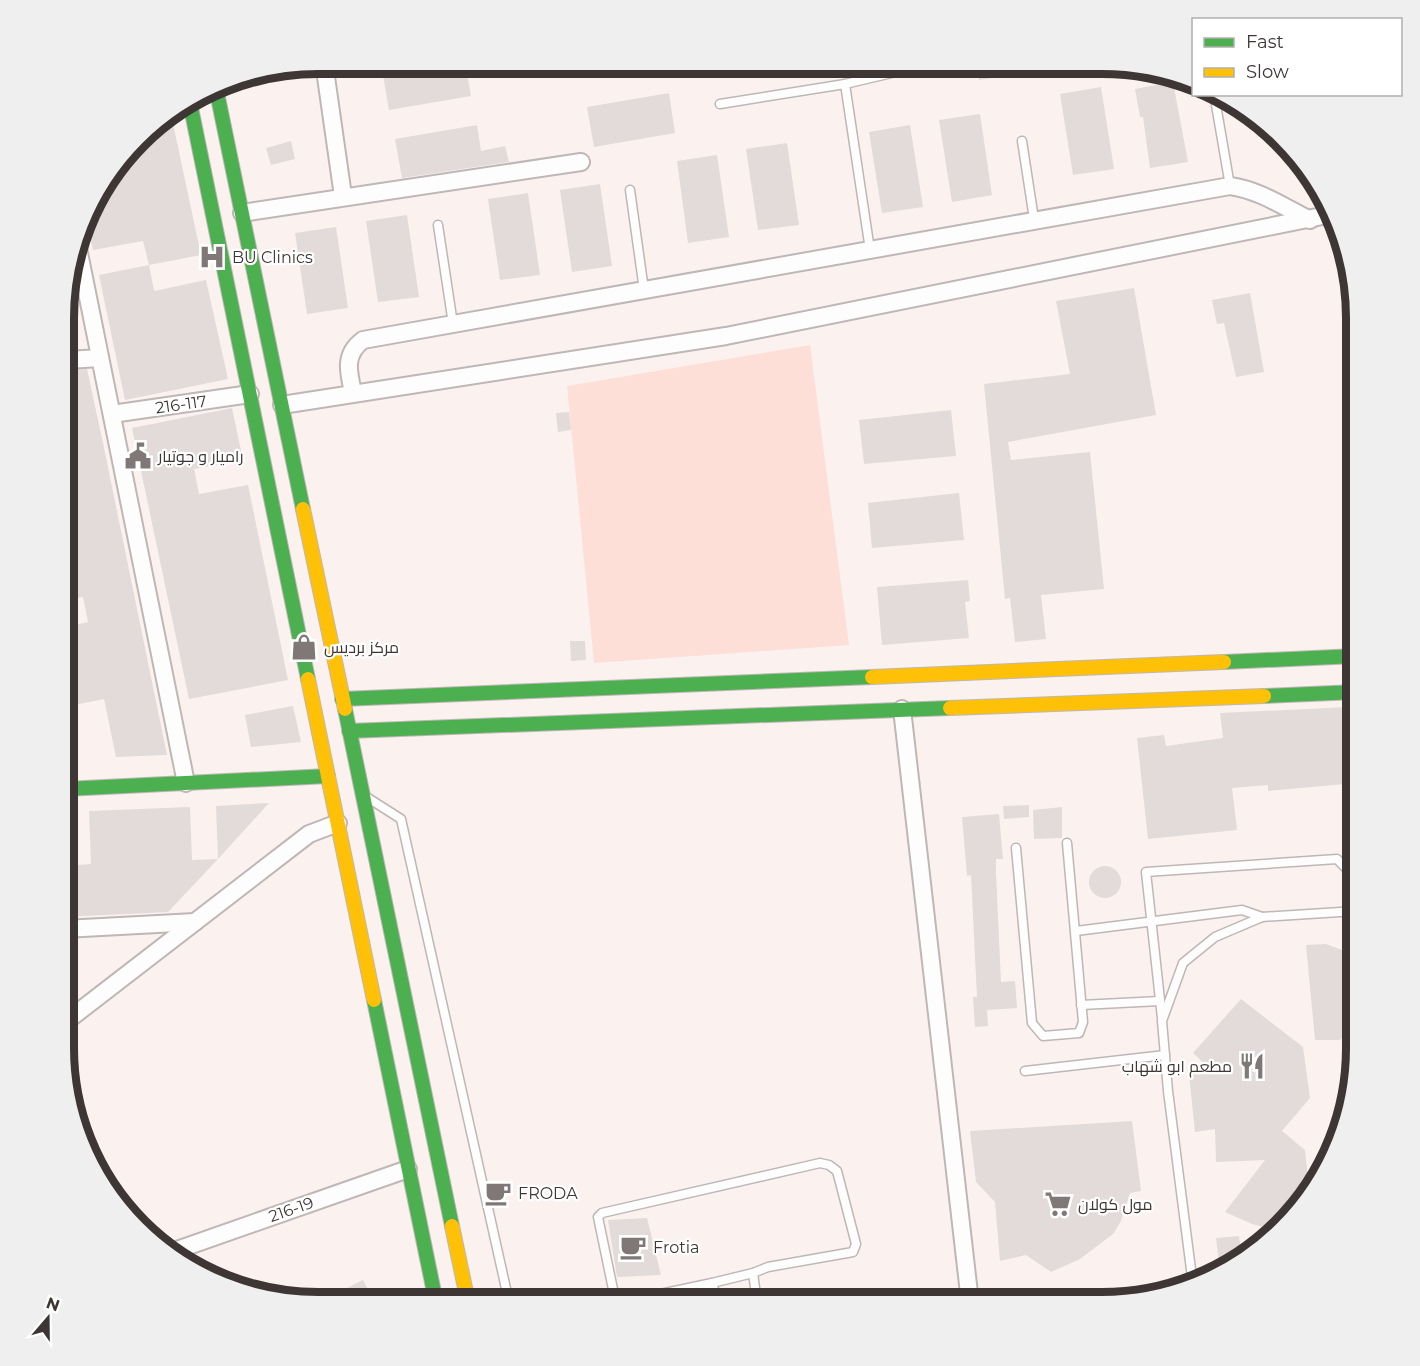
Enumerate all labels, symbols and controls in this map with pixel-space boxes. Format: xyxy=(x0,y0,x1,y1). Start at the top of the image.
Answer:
legend xyxy=(1192,18,1402,96)
text: Fast xyxy=(1246,31,1284,53)
text: Slow xyxy=(1246,61,1289,83)
hospital icon: BU Clinics xyxy=(197,242,227,272)
place label: BU Clinics xyxy=(232,248,313,267)
street label: 216-117 xyxy=(154,392,208,417)
public building icon: رامیار و جوتیار xyxy=(123,441,153,471)
place label: رامیار و جوتیار xyxy=(157,447,244,466)
shop icon: مرکز بردیس xyxy=(289,632,319,662)
place label: مرکز بردیس xyxy=(324,638,399,658)
restaurant icon: مطعم ابو شهاب xyxy=(1237,1051,1267,1081)
place label: مطعم ابو شهاب xyxy=(1122,1057,1232,1078)
cafe icon: FRODA xyxy=(483,1178,513,1208)
place label: FRODA xyxy=(518,1184,578,1203)
supermarket icon: مول كولان xyxy=(1043,1189,1073,1219)
street label: 216-19 xyxy=(266,1193,316,1226)
place label: مول كولان xyxy=(1078,1195,1153,1215)
cafe icon: Frotia xyxy=(618,1232,648,1262)
place label: Frotia xyxy=(653,1238,699,1257)
north arrow xyxy=(18,1288,78,1348)
text: N xyxy=(44,1293,62,1316)

